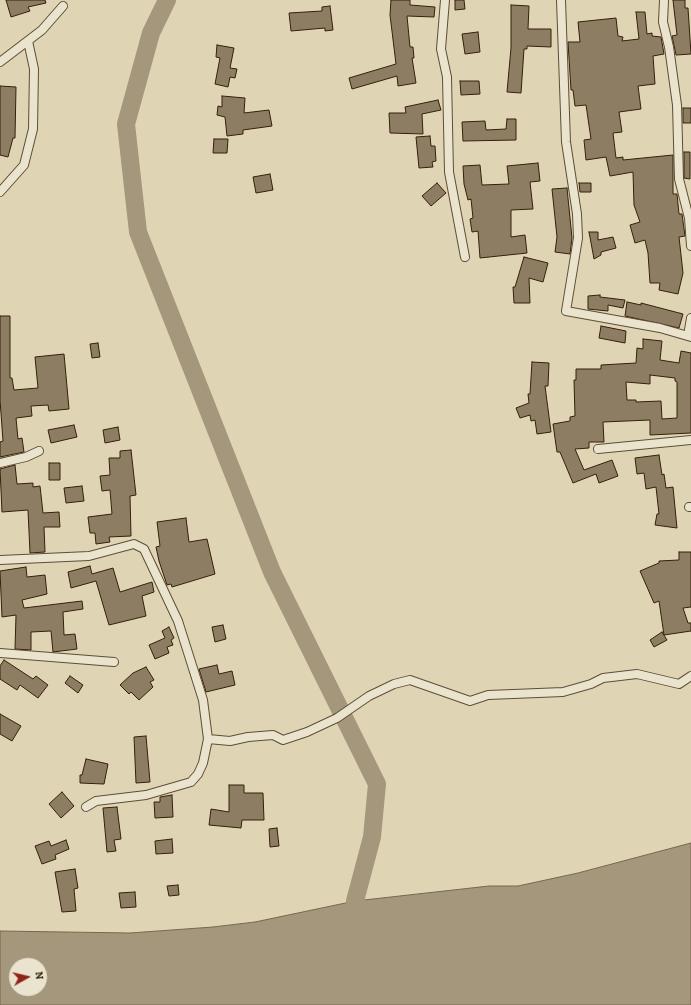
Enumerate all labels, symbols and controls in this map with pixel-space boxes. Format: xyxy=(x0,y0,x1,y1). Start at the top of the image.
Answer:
north arrow xyxy=(8,957,48,997)
text: N xyxy=(31,970,47,980)

